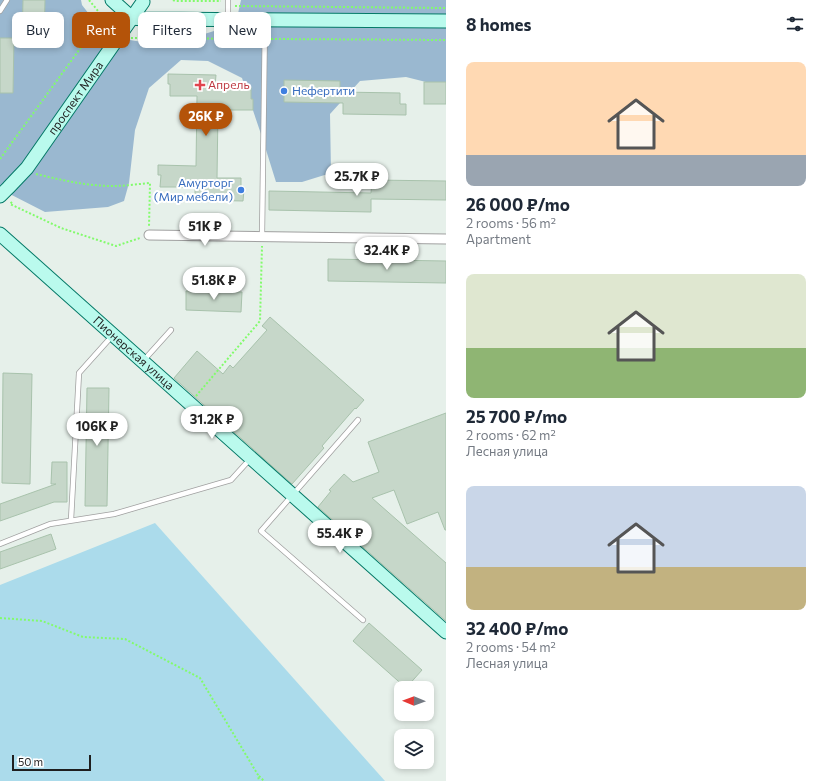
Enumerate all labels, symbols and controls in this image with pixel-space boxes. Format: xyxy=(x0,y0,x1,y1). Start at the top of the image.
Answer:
chip: Buy xyxy=(12,12,64,48)
chip: Rent xyxy=(72,12,130,48)
chip: Filters xyxy=(138,12,206,48)
chip: New xyxy=(214,12,271,48)
icon: filters xyxy=(784,13,806,35)
text: 8 homes xyxy=(466,14,531,35)
street label: проспект Мира xyxy=(45,58,105,137)
place label: Апрель xyxy=(208,77,250,91)
marker: Апрель xyxy=(195,80,205,90)
place label: Нефертити xyxy=(292,83,355,97)
marker: Нефертити xyxy=(279,86,289,96)
icon: home xyxy=(600,88,672,160)
pin: 26K ₽ xyxy=(178,103,234,137)
text: 26K ₽ xyxy=(188,108,224,124)
pin: 25.7K ₽ xyxy=(320,163,394,197)
text: 25.7K ₽ xyxy=(334,168,380,184)
place label: Амурторг (Мир мебели) xyxy=(154,175,233,203)
marker: Амурторг (Мир мебели) xyxy=(236,185,246,195)
text: 26 000 ₽/mo xyxy=(466,194,570,215)
pin: 51K ₽ xyxy=(177,213,233,247)
text: 2 rooms · 56 m² xyxy=(466,215,556,231)
text: 51K ₽ xyxy=(188,218,222,234)
text: Apartment xyxy=(466,231,531,247)
pin: 32.4K ₽ xyxy=(350,237,424,271)
text: 32.4K ₽ xyxy=(364,242,410,258)
pin: 51.8K ₽ xyxy=(177,267,251,301)
text: 51.8K ₽ xyxy=(192,272,236,288)
icon: home xyxy=(600,300,672,372)
street label: Пионерская улица xyxy=(91,313,177,392)
pin: 31.2K ₽ xyxy=(175,406,249,440)
text: 25 700 ₽/mo xyxy=(466,406,567,427)
text: 31.2K ₽ xyxy=(190,411,234,427)
pin: 106K ₽ xyxy=(64,413,130,447)
text: 106K ₽ xyxy=(76,418,118,434)
text: 2 rooms · 62 m² xyxy=(466,427,556,443)
text: Лесная улица xyxy=(466,443,548,459)
icon: home xyxy=(600,512,672,584)
pin: 55.4K ₽ xyxy=(303,520,377,554)
text: 55.4K ₽ xyxy=(317,525,363,541)
text: 32 400 ₽/mo xyxy=(466,618,568,639)
text: 2 rooms · 54 m² xyxy=(466,639,556,655)
text: Лесная улица xyxy=(466,655,548,671)
north arrow xyxy=(394,681,434,721)
map controls xyxy=(394,681,434,769)
button: layers xyxy=(394,729,434,769)
scale bar xyxy=(12,753,91,772)
text: 50 m xyxy=(18,755,43,768)

